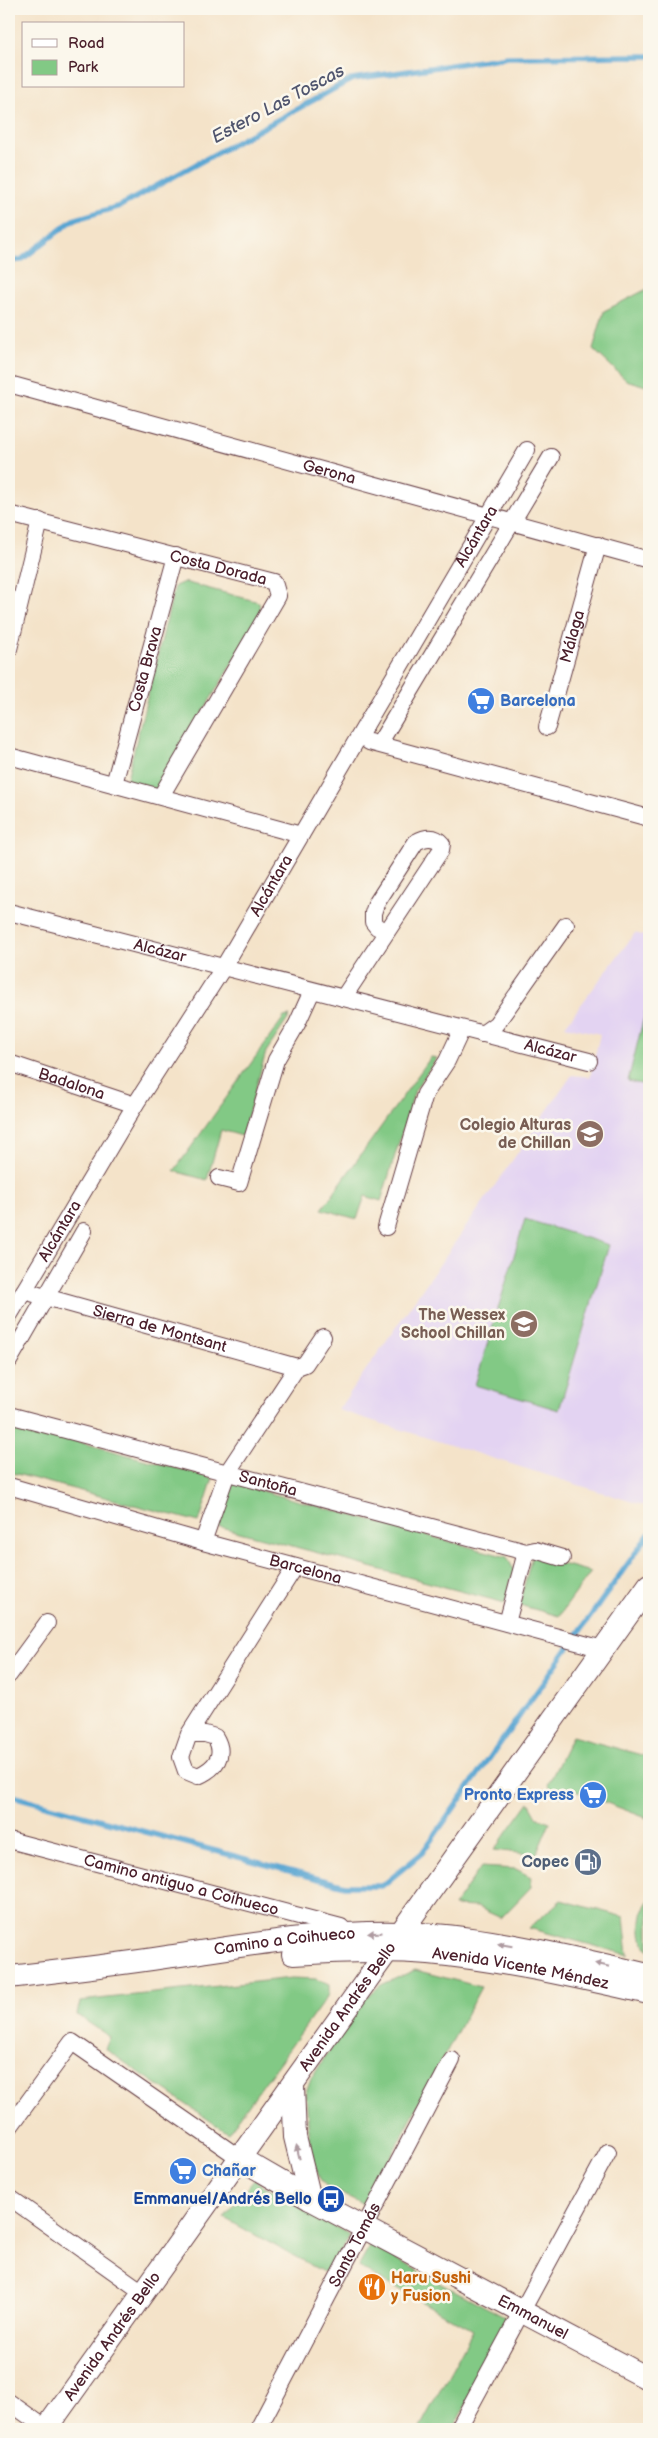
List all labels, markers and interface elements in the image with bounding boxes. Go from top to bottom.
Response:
legend [22,22,185,88]
text: Road [68,34,104,53]
text: Park [68,58,99,77]
water label: Estero Las Toscas [208,60,348,148]
street label: Gerona [300,456,358,488]
street label: Alcántara [451,502,502,571]
street label: Costa Dorada [168,546,269,589]
street label: Málaga [556,608,589,665]
street label: Costa Brava [124,624,166,714]
supermarket icon: Barcelona [466,686,496,716]
place label: Barcelona [500,692,576,711]
street label: Alcántara [246,852,297,920]
street label: Alcázar [132,935,188,967]
street label: Alcázar [522,1035,579,1067]
street label: Badalona [36,1064,107,1104]
place label: Colegio Alturas de Chillan [460,1116,571,1153]
school or university icon: Colegio Alturas de Chillan [575,1119,605,1149]
street label: Alcántara [34,1197,85,1265]
street label: Sierra de Montsant [91,1301,229,1357]
place label: The Wessex School Chillan [401,1306,505,1343]
school or university icon: The Wessex School Chillan [509,1309,539,1339]
street label: Santoña [237,1467,299,1500]
street label: Barcelona [267,1551,344,1588]
supermarket icon: Pronto Express [578,1780,608,1810]
place label: Pronto Express [464,1786,574,1805]
fuel station icon: Copec [573,1847,603,1877]
street label: Camino antiguo a Coihueco [82,1850,281,1920]
place label: Copec [521,1853,569,1872]
street label: Camino a Coihueco [213,1924,356,1959]
one-way arrow [366,1930,382,1938]
street label: Avenida Andrés Bello [295,1939,400,2075]
one-way arrow [497,1941,513,1949]
street label: Avenida Vicente Méndez [431,1944,611,1993]
one-way arrow [594,1961,609,1969]
one-way arrow [294,2144,302,2160]
supermarket icon: Chañar [168,2156,198,2186]
place label: Chañar [202,2162,256,2181]
bus stop icon: Emmanuel/Andrés Bello [316,2184,346,2214]
place label: Emmanuel/Andrés Bello [133,2190,312,2209]
street label: Santo Tomás [325,2200,385,2290]
street label: Avenida Andrés Bello [60,2268,165,2404]
place label: Haru Sushi y Fusion [391,2269,471,2306]
restaurant icon: Haru Sushi y Fusion [357,2272,387,2302]
street label: Emmanuel [494,2291,571,2344]

